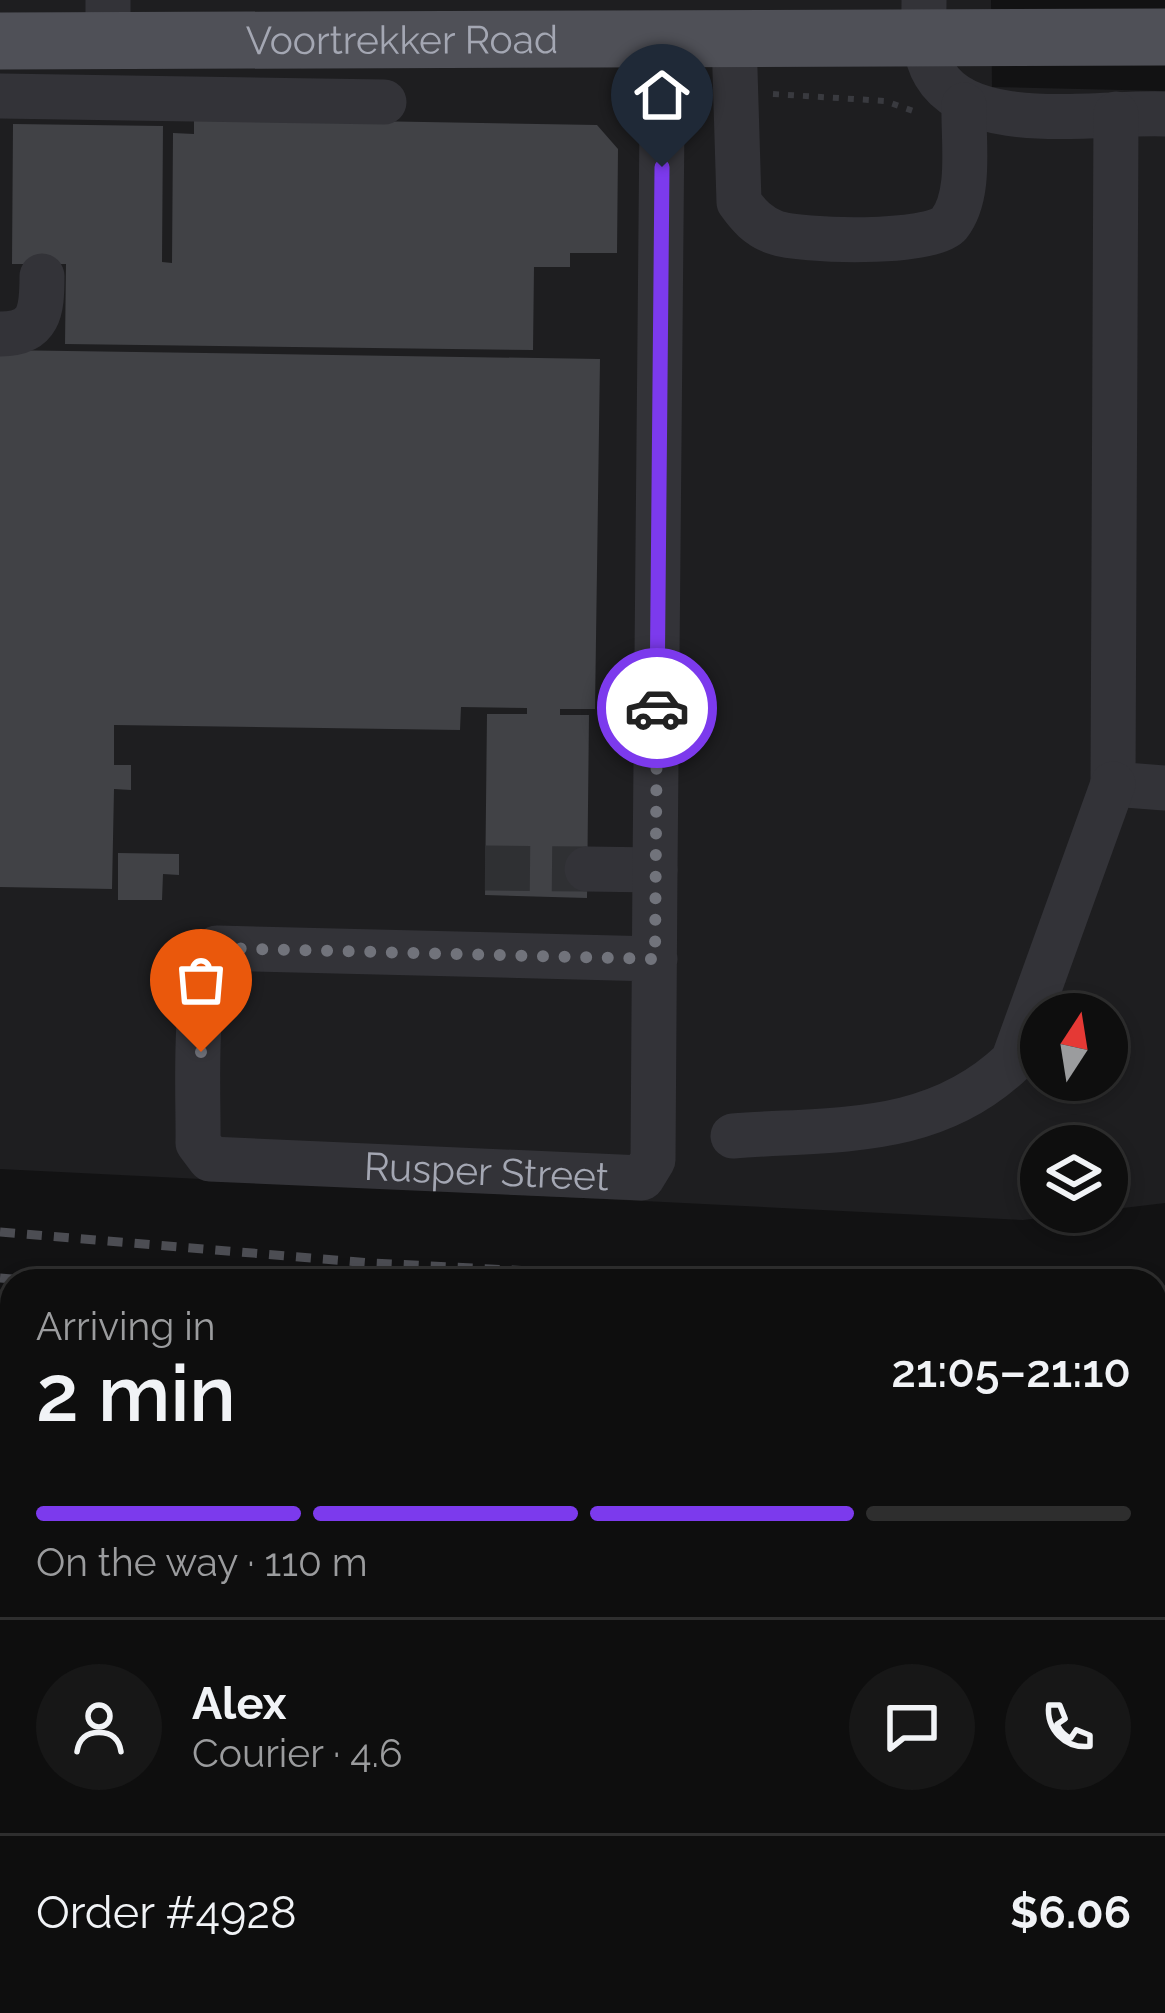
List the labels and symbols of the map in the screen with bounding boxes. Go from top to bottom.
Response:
street label: Voortrekker Road [246,16,558,63]
pin [611,44,713,167]
courier [597,648,717,768]
pin [150,929,252,1052]
north arrow [1020,993,1128,1101]
street label: Rusper Street [363,1143,610,1200]

